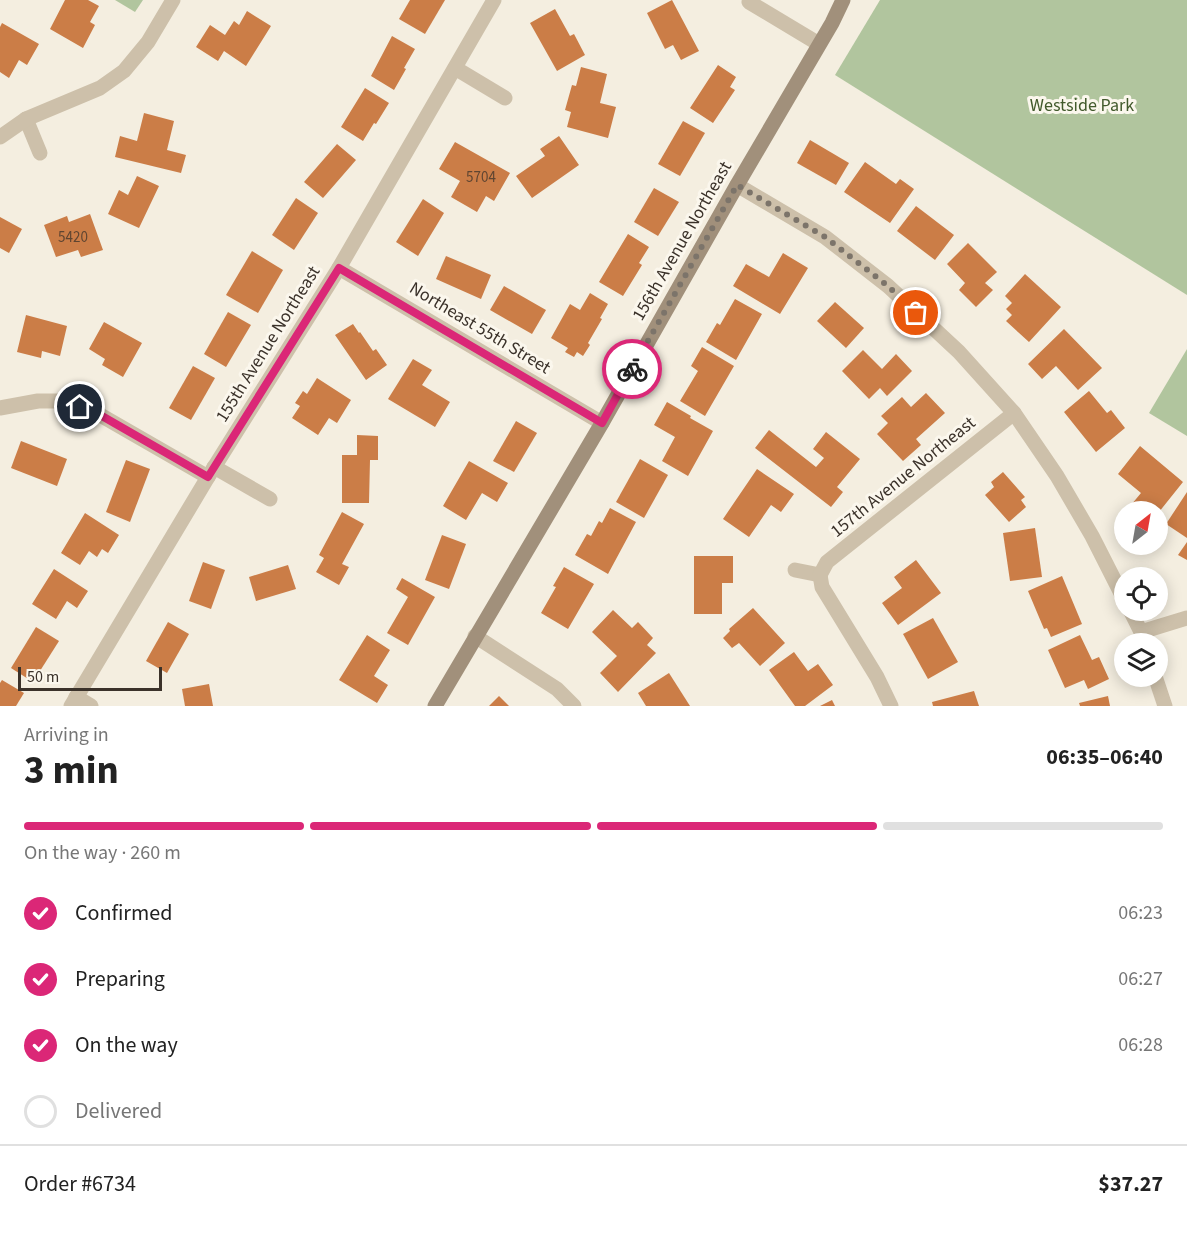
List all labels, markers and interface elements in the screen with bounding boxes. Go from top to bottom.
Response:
park label: Westside Park [1030,93,1134,118]
street label: 156th Avenue Northeast [626,157,738,325]
house number: 5704 [466,167,496,188]
house number: 5420 [58,227,88,248]
street label: 155th Avenue Northeast [210,261,326,427]
street label: Northeast 55th Street [405,276,555,380]
pin [890,287,941,338]
icon: bag [899,296,932,329]
courier [602,339,662,399]
icon: bike [616,353,649,386]
pin [54,381,105,432]
icon: home [63,390,96,423]
street label: 157th Avenue Northeast [825,411,981,543]
north arrow [1114,501,1168,555]
map controls [1114,501,1168,687]
button: locate [1114,567,1168,621]
button: layers [1114,633,1168,687]
scale bar [18,664,162,692]
text: 50 m [27,666,59,688]
text: Arriving in [24,721,109,749]
text: 06:35–06:40 [1046,741,1163,773]
text: 3 min [24,743,119,799]
text: On the way · 260 m [24,839,181,867]
icon: check [24,897,57,930]
text: Confirmed [75,897,172,929]
text: 06:23 [1118,899,1163,927]
icon: check [24,963,57,996]
text: Preparing [75,963,165,995]
text: 06:27 [1118,965,1163,993]
icon: check [24,1029,57,1062]
text: On the way [75,1029,178,1061]
text: 06:28 [1118,1031,1163,1059]
text: Delivered [75,1095,162,1127]
text: Order #6734 [24,1168,136,1200]
text: $37.27 [1098,1168,1163,1200]

